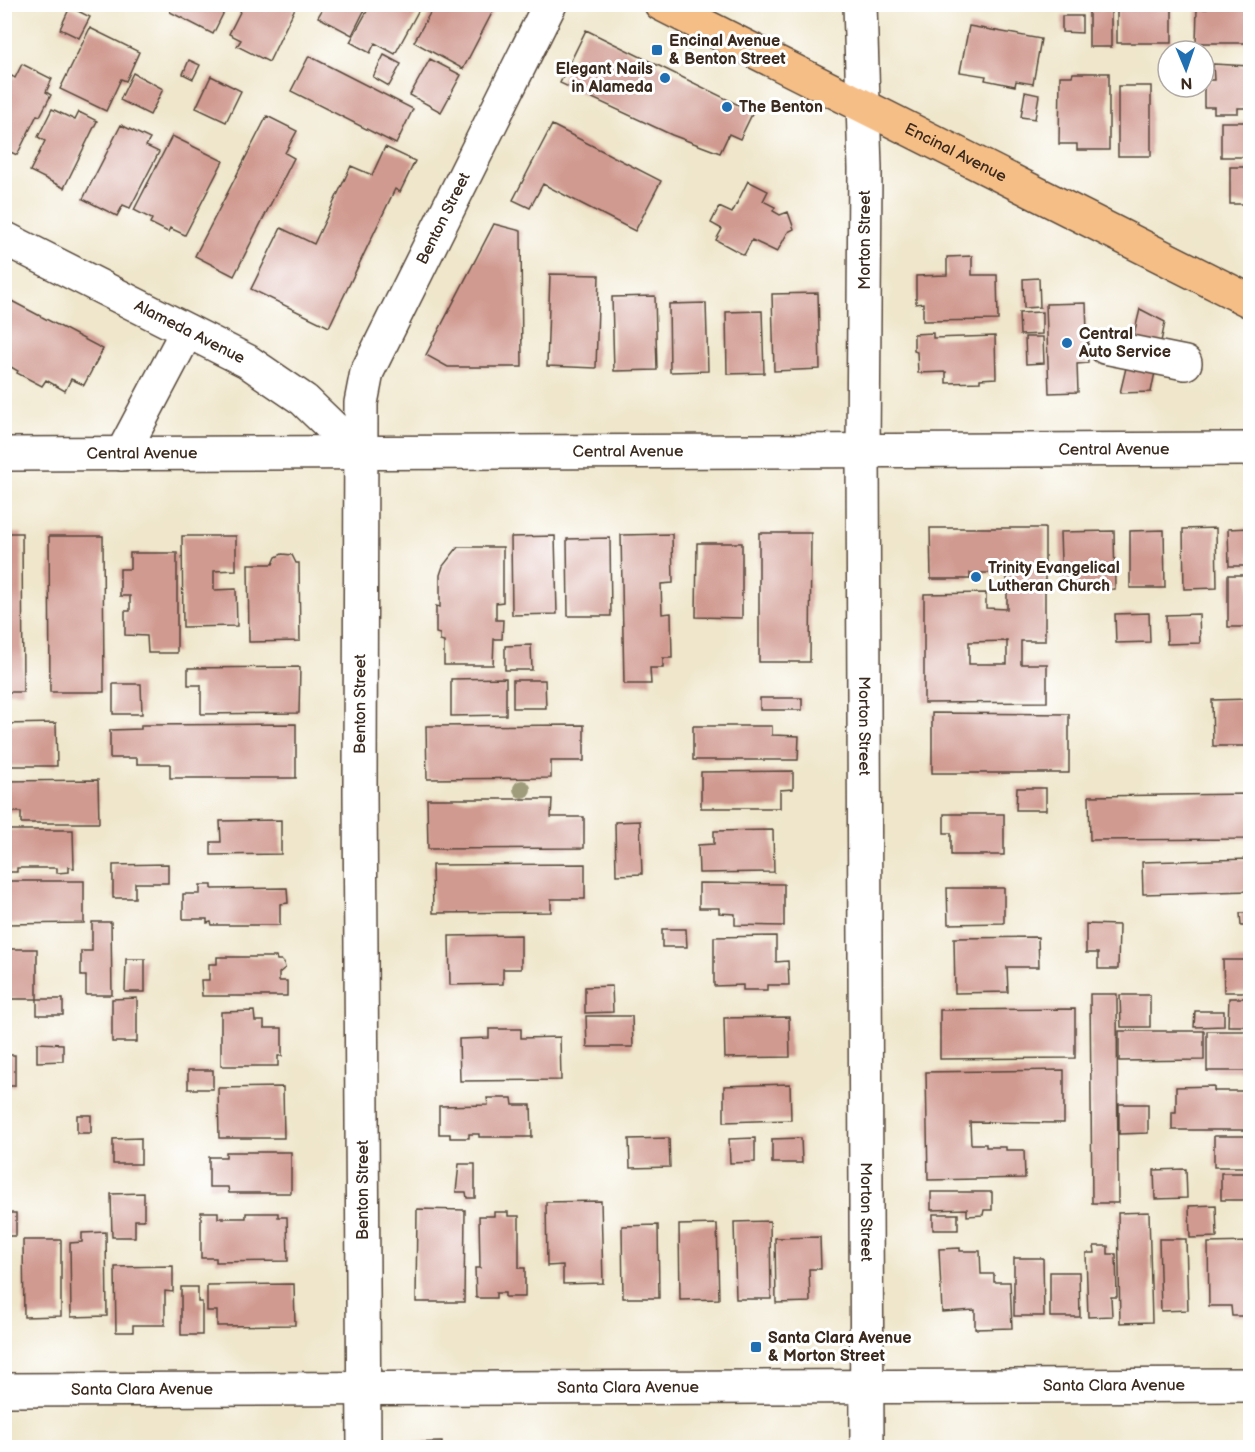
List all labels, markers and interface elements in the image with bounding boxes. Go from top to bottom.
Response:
place label: Encinal Avenue & Benton Street [669,32,786,69]
north arrow [1156,39,1216,99]
marker: Encinal Avenue & Benton Street [650,43,664,57]
place label: Elegant Nails in Alameda [556,60,653,97]
marker: Elegant Nails in Alameda [658,71,672,85]
text: N [1180,73,1193,92]
place label: The Benton [739,98,823,117]
marker: The Benton [720,100,734,114]
street label: Encinal Avenue [902,119,1010,186]
street label: Benton Street [413,169,474,268]
street label: Morton Street [856,190,875,290]
street label: Alameda Avenue [131,296,248,368]
place label: Central Auto Service [1078,325,1171,362]
marker: Central Auto Service [1060,336,1074,350]
street label: Central Avenue [1058,440,1170,459]
street label: Central Avenue [572,442,684,461]
street label: Central Avenue [86,444,198,463]
place label: Trinity Evangelical Lutheran Church [988,559,1120,596]
marker: Trinity Evangelical Lutheran Church [969,570,983,584]
street label: Benton Street [351,654,370,754]
street label: Morton Street [854,676,874,776]
street label: Benton Street [354,1140,373,1240]
street label: Morton Street [856,1162,876,1262]
place label: Santa Clara Avenue & Morton Street [768,1329,911,1366]
marker: Santa Clara Avenue & Morton Street [749,1340,763,1354]
street label: Santa Clara Avenue [1043,1376,1186,1395]
street label: Santa Clara Avenue [557,1378,700,1397]
street label: Santa Clara Avenue [71,1380,214,1399]

